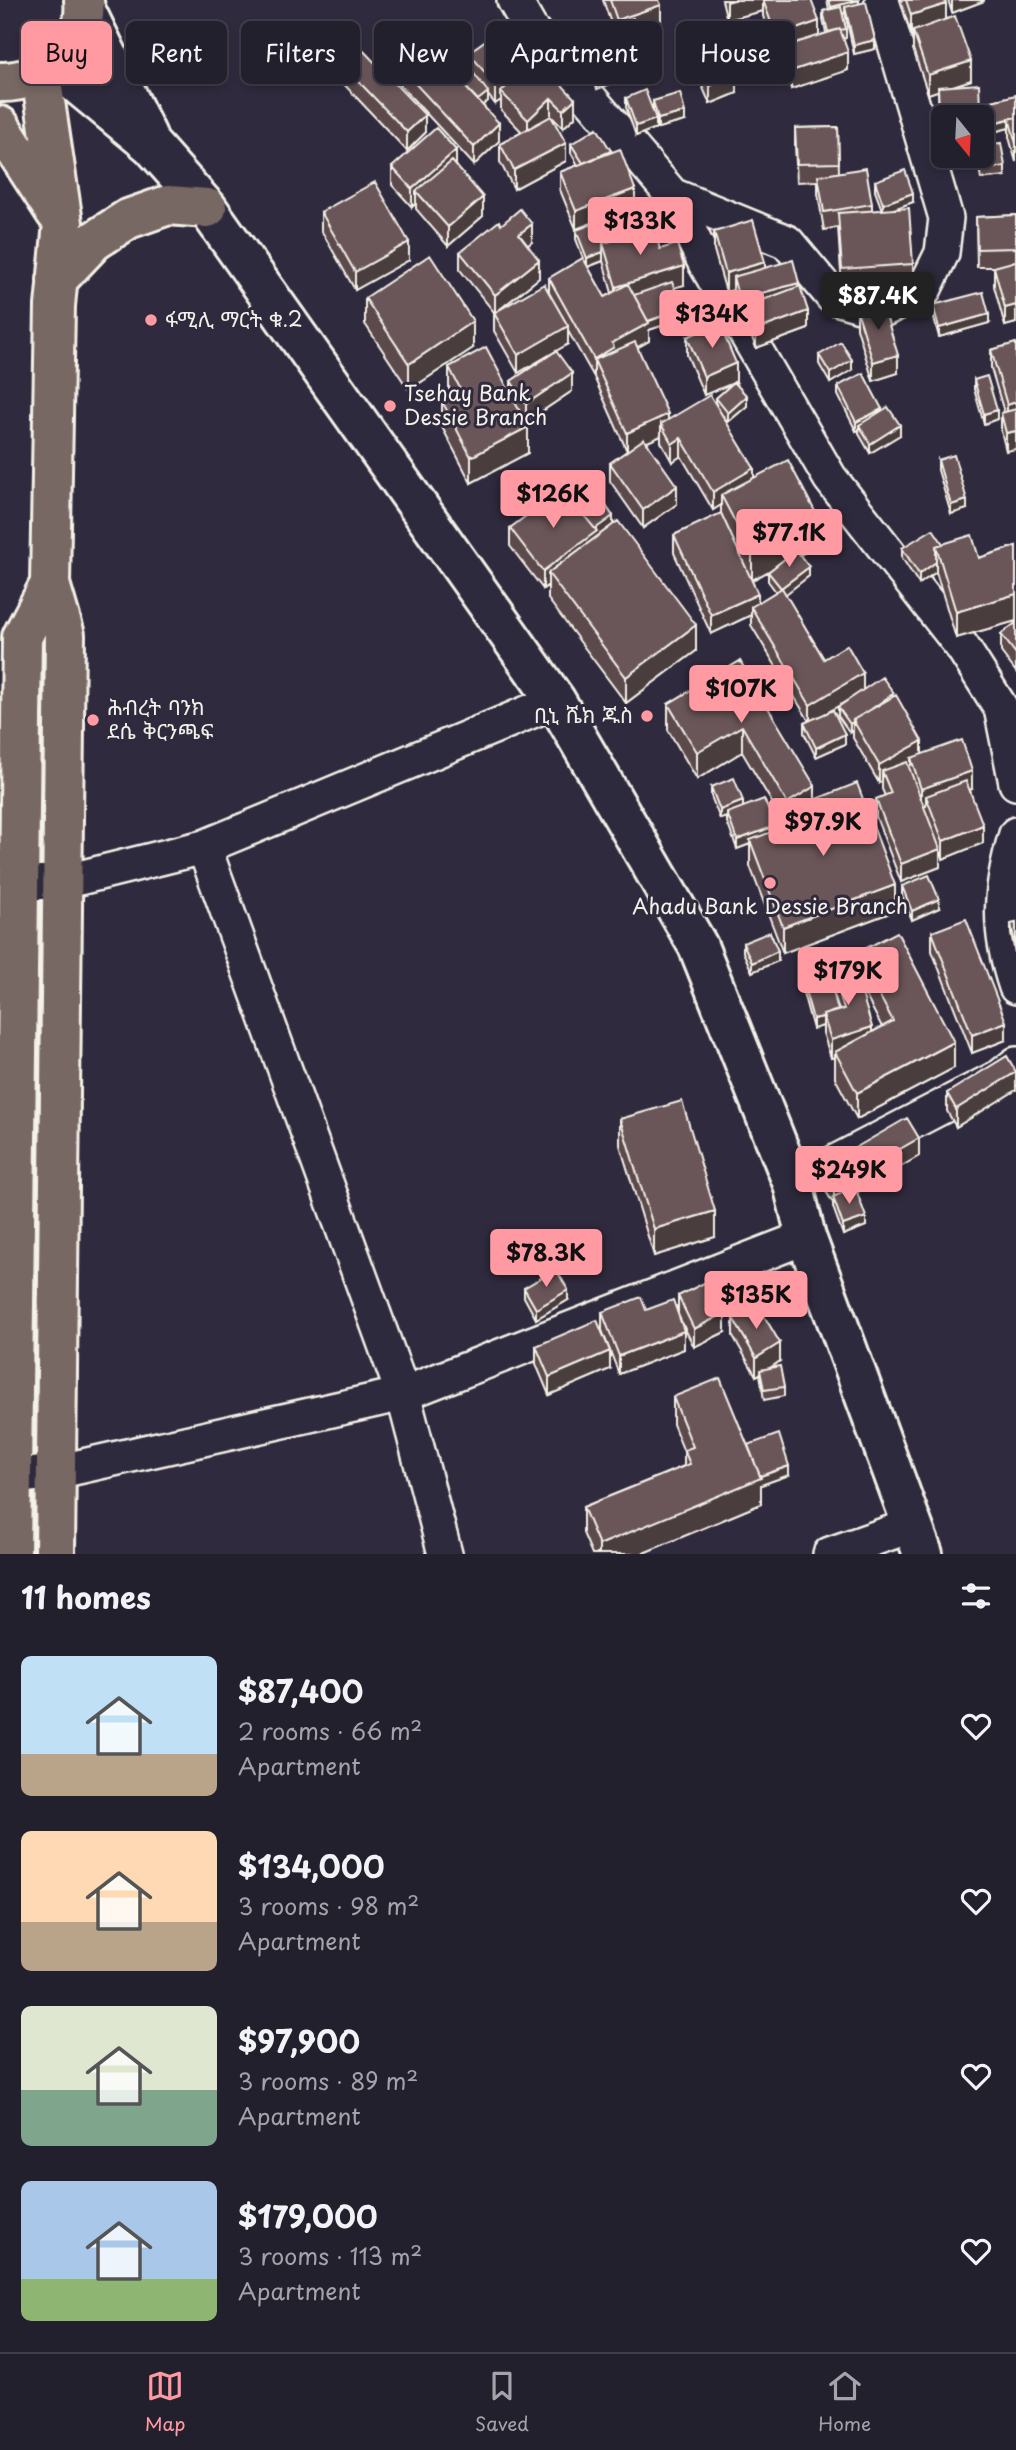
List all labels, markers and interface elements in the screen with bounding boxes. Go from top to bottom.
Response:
chip: Buy [21,21,112,84]
chip: Rent [126,21,227,84]
chip: Filters [241,21,360,84]
chip: New [374,21,472,84]
chip: Apartment [486,21,662,84]
chip: House [676,21,795,84]
north arrow [931,105,994,168]
map controls [931,105,994,168]
pin: $133K [591,198,689,257]
text: $133K [604,202,676,237]
pin: $87.4K [821,272,935,332]
text: $87.4K [838,277,918,312]
pin: $134K [663,290,761,350]
text: $134K [675,295,749,330]
place label: ፋሚሊ ማርት ቁ.2 [165,302,303,334]
marker: ፋሚሊ ማርት ቁ.2 [143,312,159,328]
place label: Tsehay Bank Dessie Branch [404,376,547,432]
marker: Tsehay Bank Dessie Branch [382,398,398,414]
pin: $126K [504,470,602,530]
text: $126K [516,475,590,510]
pin: $77.1K [732,510,846,569]
text: $77.1K [752,514,826,549]
pin: $107K [692,666,790,725]
text: $107K [705,670,777,705]
place label: ሕብረት ባንክ ደሴ ቅርንጫፍ [107,690,214,746]
place label: ቢኒ ሼክ ጁስ [534,698,633,730]
marker: ቢኒ ሼክ ጁስ [639,708,655,724]
marker: ሕብረት ባንክ ደሴ ቅርንጫፍ [85,712,101,728]
pin: $97.9K [766,798,880,858]
text: $97.9K [784,803,862,838]
marker: Ahadu Bank Dessie Branch [762,875,778,891]
place label: Ahadu Bank Dessie Branch [632,889,908,921]
pin: $179K [799,948,897,1007]
text: $179K [814,952,882,987]
pin: $249K [800,1146,898,1206]
text: $249K [811,1151,887,1186]
pin: $78.3K [489,1230,603,1289]
text: $78.3K [506,1234,586,1269]
pin: $135K [707,1272,805,1331]
text: $135K [720,1276,792,1311]
text: 11 homes [21,1574,151,1619]
icon: filters [957,1577,995,1615]
text: $87,400 [238,1668,363,1713]
icon: home [77,1684,161,1768]
icon: heart [957,1707,995,1745]
text: 2 rooms · 66 m² [238,1713,422,1748]
text: Apartment [238,1748,361,1783]
text: $134,000 [238,1843,385,1888]
icon: home [77,1859,161,1943]
icon: heart [957,1882,995,1920]
text: 3 rooms · 98 m² [238,1888,419,1923]
text: Apartment [238,1923,361,1958]
text: $97,900 [238,2018,360,2063]
icon: home [77,2034,161,2118]
icon: heart [957,2057,995,2095]
text: 3 rooms · 89 m² [238,2063,418,2098]
text: Apartment [238,2098,361,2133]
text: $179,000 [238,2193,378,2238]
icon: home [77,2209,161,2293]
icon: heart [957,2232,995,2270]
text: 3 rooms · 113 m² [238,2238,422,2273]
text: Apartment [238,2273,361,2308]
tab: Map [145,2367,185,2437]
tab: Saved [475,2367,529,2437]
tab: Home [818,2367,871,2437]

